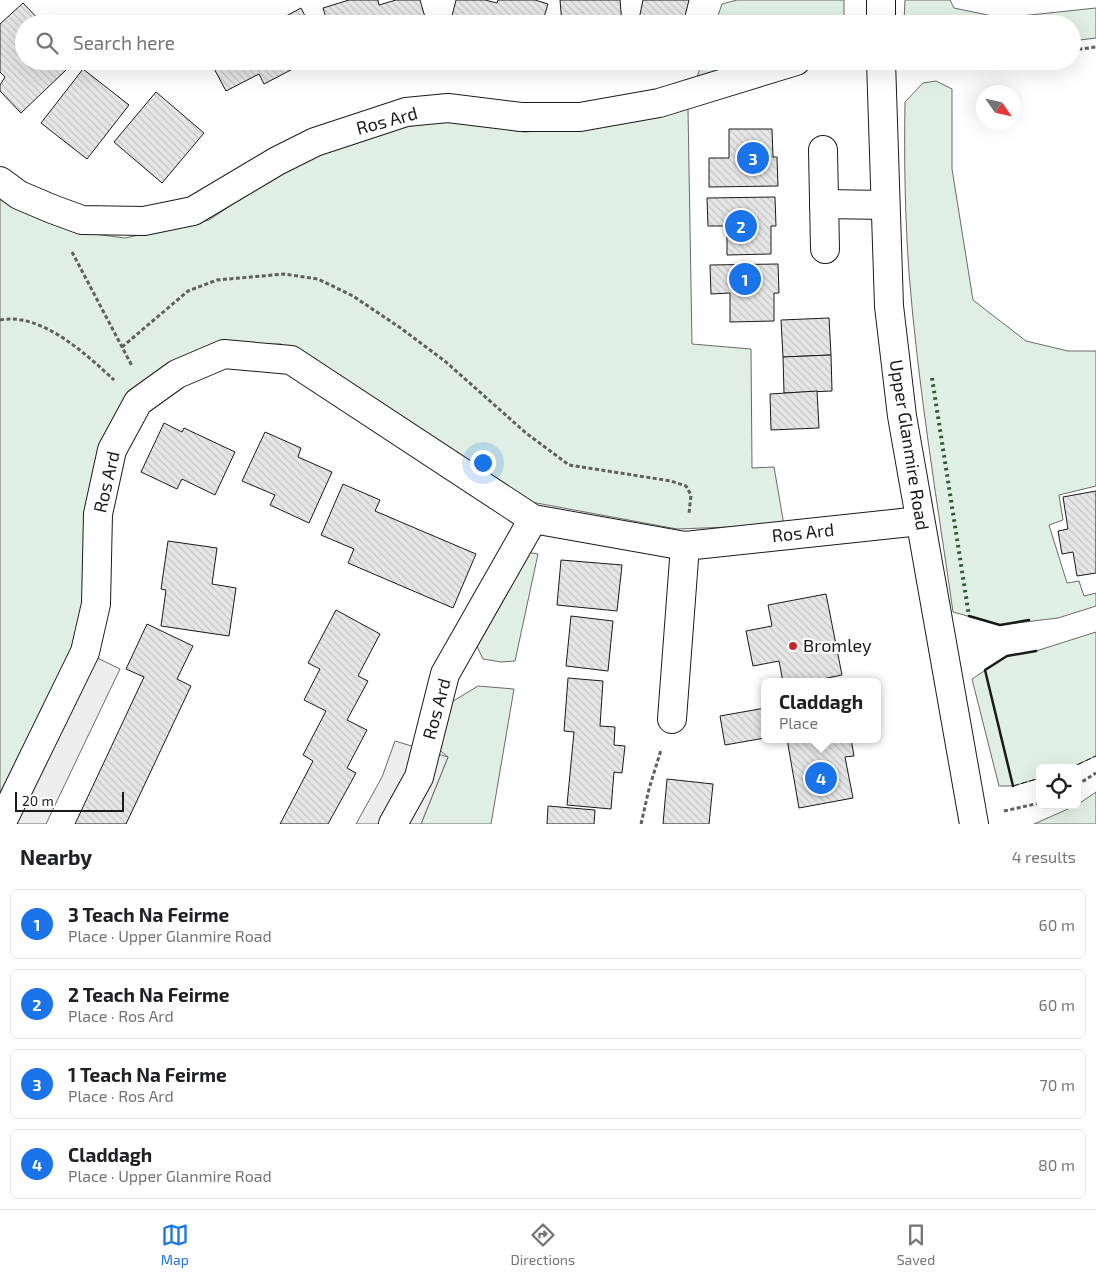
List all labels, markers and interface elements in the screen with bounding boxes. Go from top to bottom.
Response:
search box [15,15,1081,70]
icon: search [33,29,61,57]
text: Search here [73,31,175,54]
north arrow [976,85,1021,130]
street label: Ros Ard [354,101,420,139]
pin: 3 [737,139,769,177]
pin: 2 [725,207,757,245]
pin: 1 [729,260,761,298]
street label: Upper Glanmire Road [886,358,934,532]
street label: Ros Ard [88,449,124,515]
your location [470,450,496,476]
street label: Ros Ard [771,518,835,546]
place label: Bromley [803,634,872,656]
marker: Bromley [787,640,799,652]
street label: Ros Ard [417,676,455,742]
popup [761,678,881,743]
text: Claddagh [779,690,863,713]
text: Place [779,713,818,732]
pin: 4 [805,759,837,797]
map controls [1036,764,1081,809]
button: locate [1036,764,1081,809]
scale bar [15,789,124,812]
text: 20 m [22,792,54,809]
text: Nearby [20,844,92,869]
text: 4 results [1012,847,1076,866]
text: 3 Teach Na Feirme [68,903,229,926]
text: 1 [34,915,40,934]
text: 60 m [1039,915,1075,934]
text: Place · Upper Glanmire Road [68,926,272,945]
text: 2 Teach Na Feirme [68,983,229,1006]
text: 2 [32,995,42,1014]
text: 60 m [1039,995,1075,1014]
text: Place · Ros Ard [68,1006,174,1025]
text: 1 Teach Na Feirme [68,1063,227,1086]
text: 3 [32,1075,42,1094]
text: 70 m [1040,1075,1075,1094]
text: Place · Ros Ard [68,1086,174,1105]
text: Claddagh [68,1143,152,1166]
text: 4 [32,1155,42,1174]
text: 80 m [1038,1155,1075,1174]
text: Place · Upper Glanmire Road [68,1166,272,1185]
tab: Map [161,1221,189,1268]
tab: Directions [511,1221,575,1268]
tab: Saved [897,1221,935,1268]

